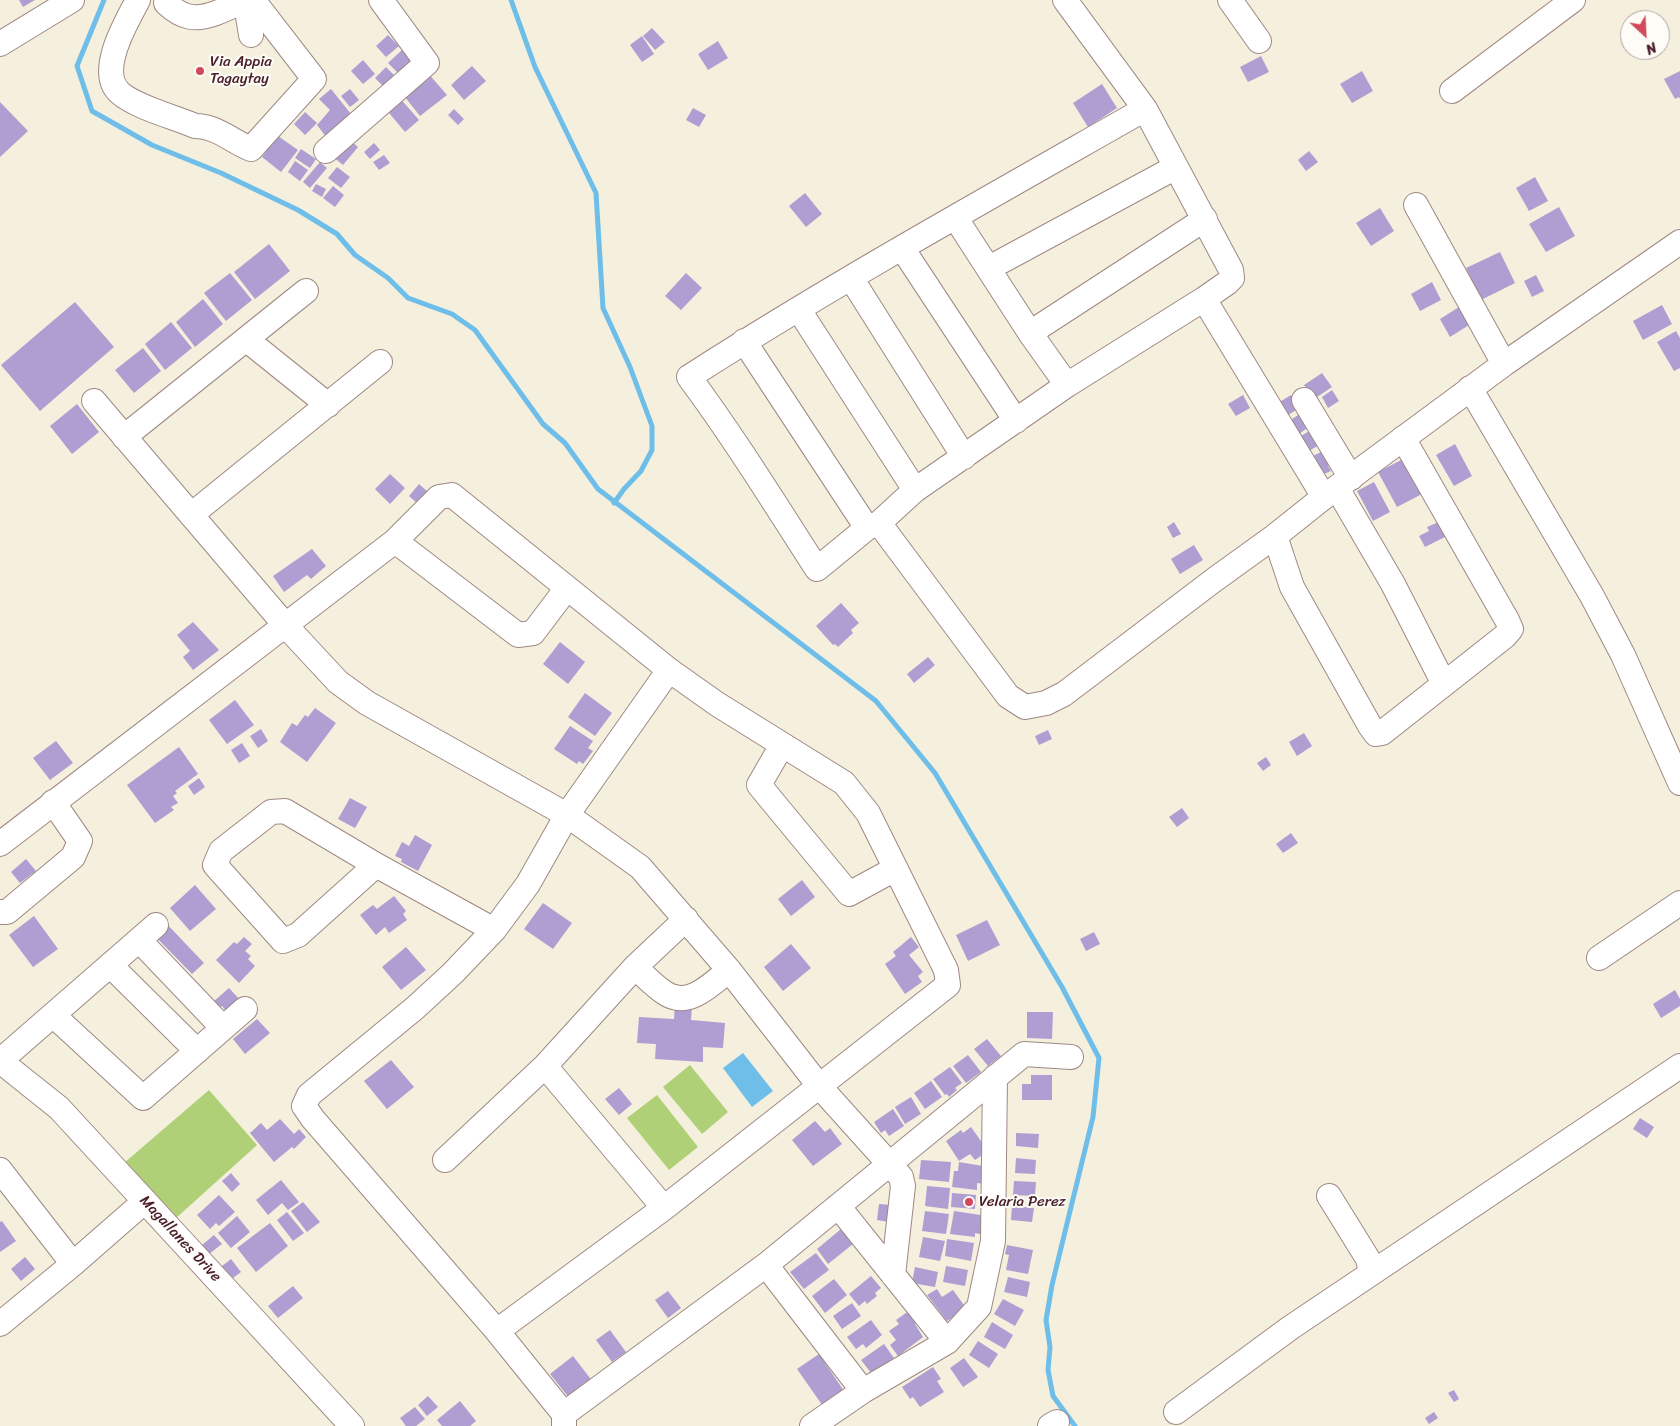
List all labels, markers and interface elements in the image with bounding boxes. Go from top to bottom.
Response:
north arrow [1620,10,1670,60]
text: N [1641,35,1661,62]
place label: Via Appia Tagaytay [210,53,272,88]
marker: Via Appia Tagaytay [194,65,206,77]
street label: Magallanes Drive [135,1192,225,1286]
place label: Velaria Perez [979,1193,1066,1211]
marker: Velaria Perez [963,1196,975,1208]

